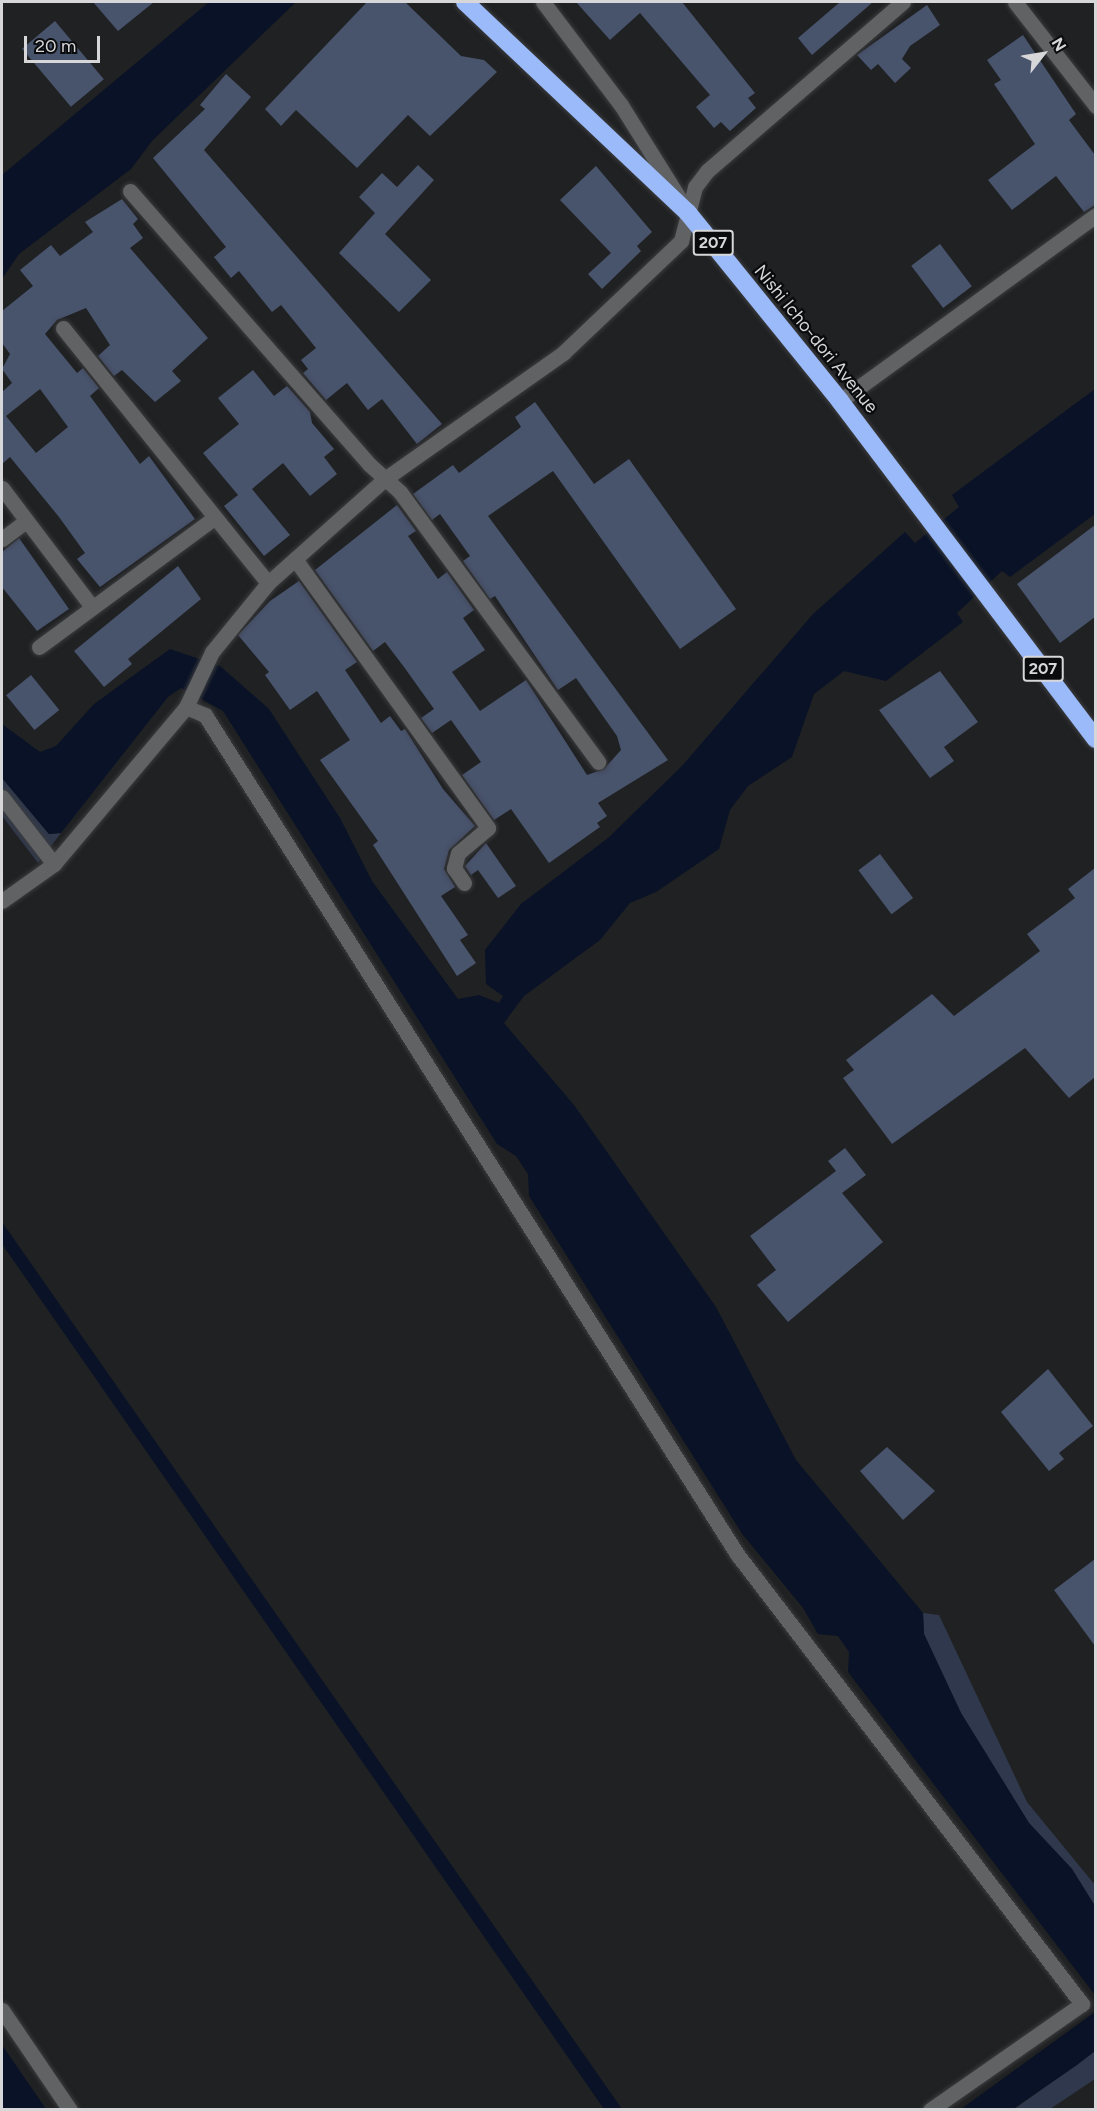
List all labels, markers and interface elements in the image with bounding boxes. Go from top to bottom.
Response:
scale bar [27,24,104,62]
north arrow [1013,24,1073,84]
text: N [1048,34,1070,55]
text: 20 m [35,35,76,57]
road number: 207 [692,230,734,256]
street label: Nishi Icho-dori Avenue [750,261,882,417]
road number: 207 [1022,656,1064,682]

